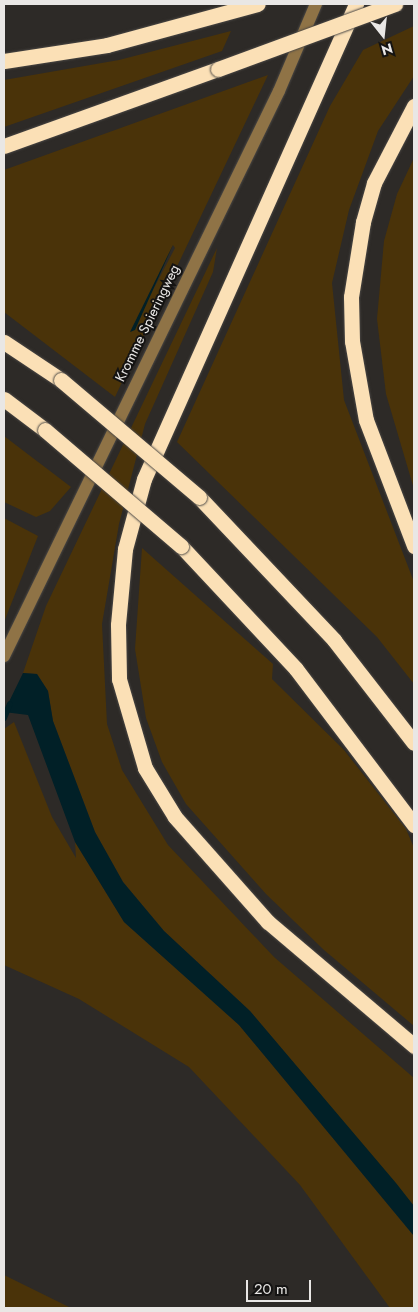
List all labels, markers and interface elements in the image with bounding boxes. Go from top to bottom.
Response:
north arrow [358,10,408,60]
text: N [379,38,395,61]
street label: Kromme Spieringweg [111,262,183,384]
scale bar [248,1270,313,1302]
text: 20 m [254,1278,288,1300]

